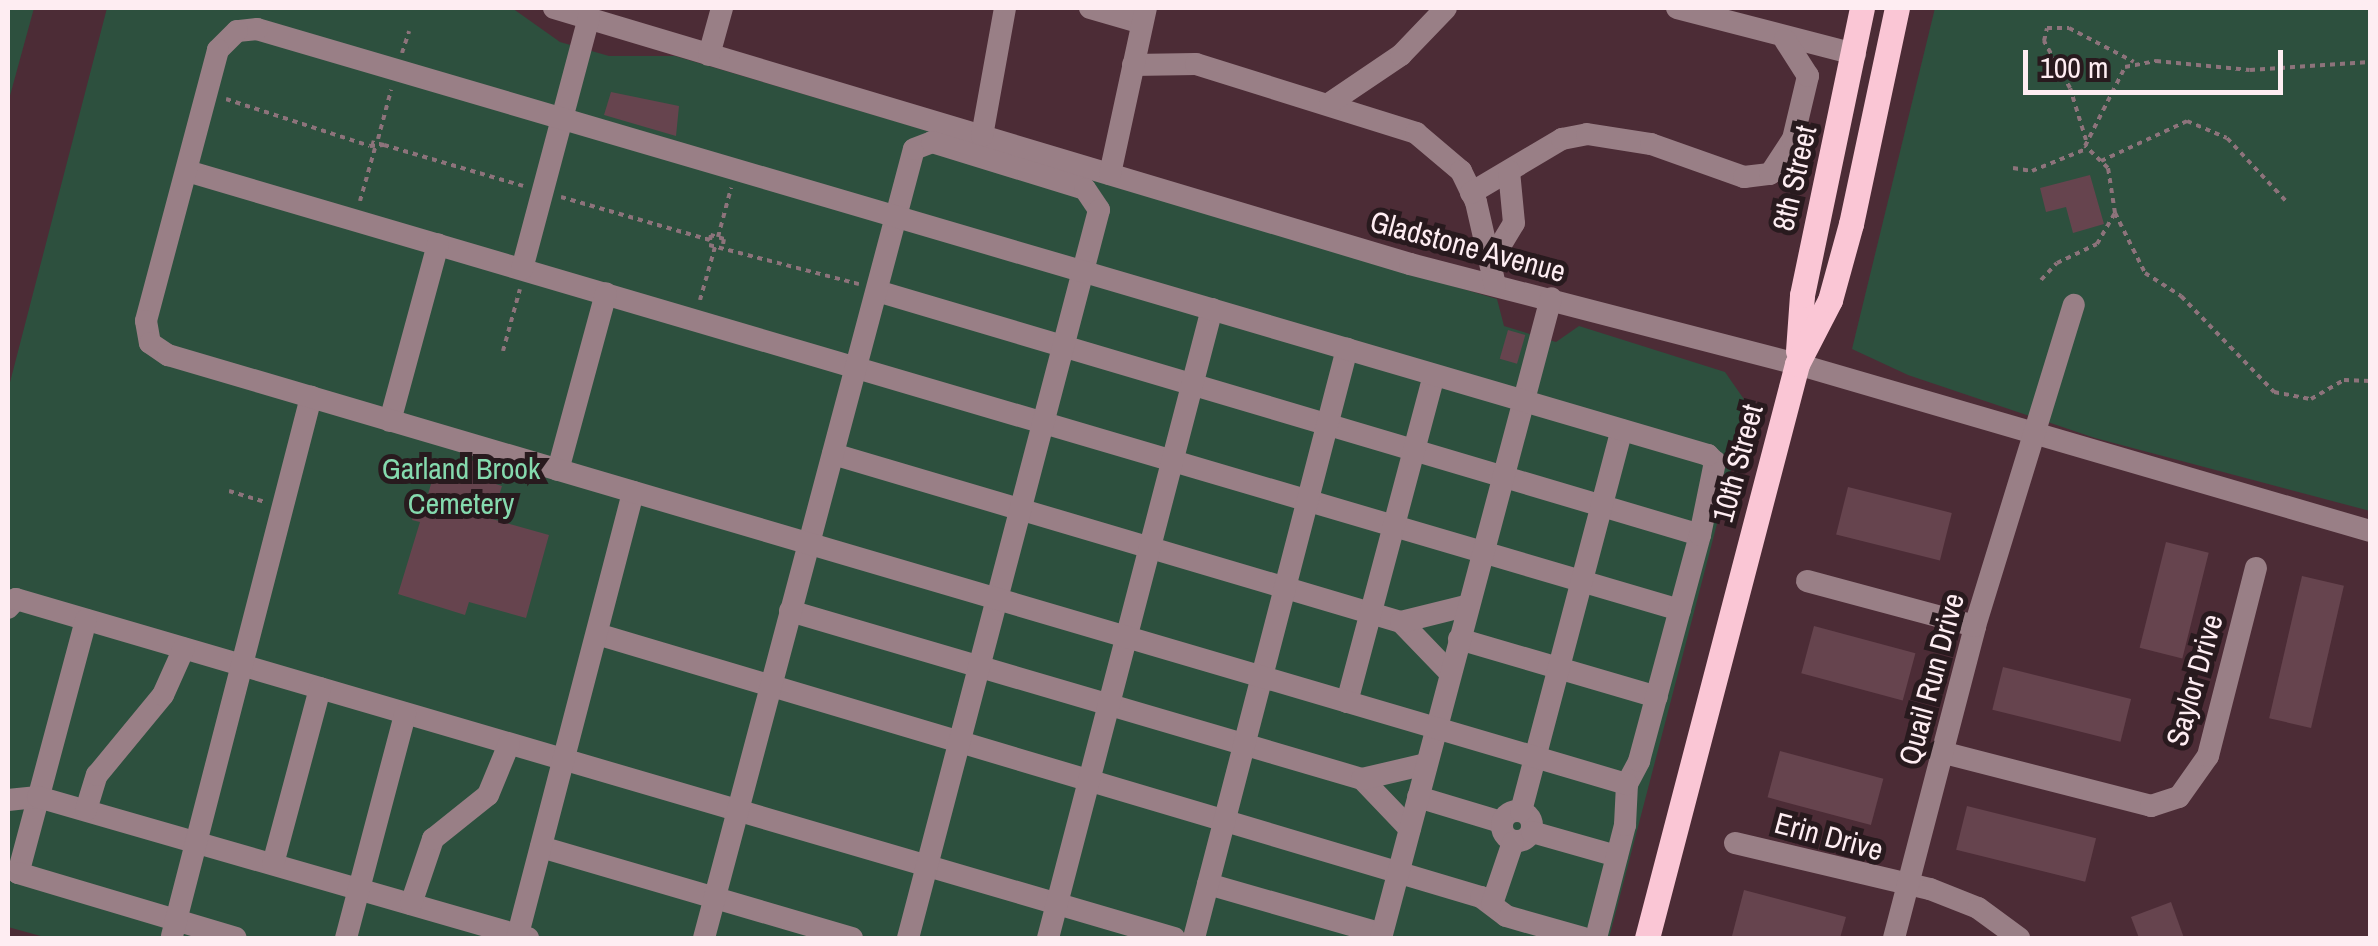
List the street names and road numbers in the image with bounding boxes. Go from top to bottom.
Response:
street label: 8th Street [1764,122,1824,234]
street label: Gladstone Avenue [1366,202,1570,290]
street label: 10th Street [1704,400,1770,526]
street label: Quail Run Drive [1891,589,1971,769]
street label: Saylor Drive [2158,610,2230,750]
street label: Erin Drive [1771,804,1887,868]

